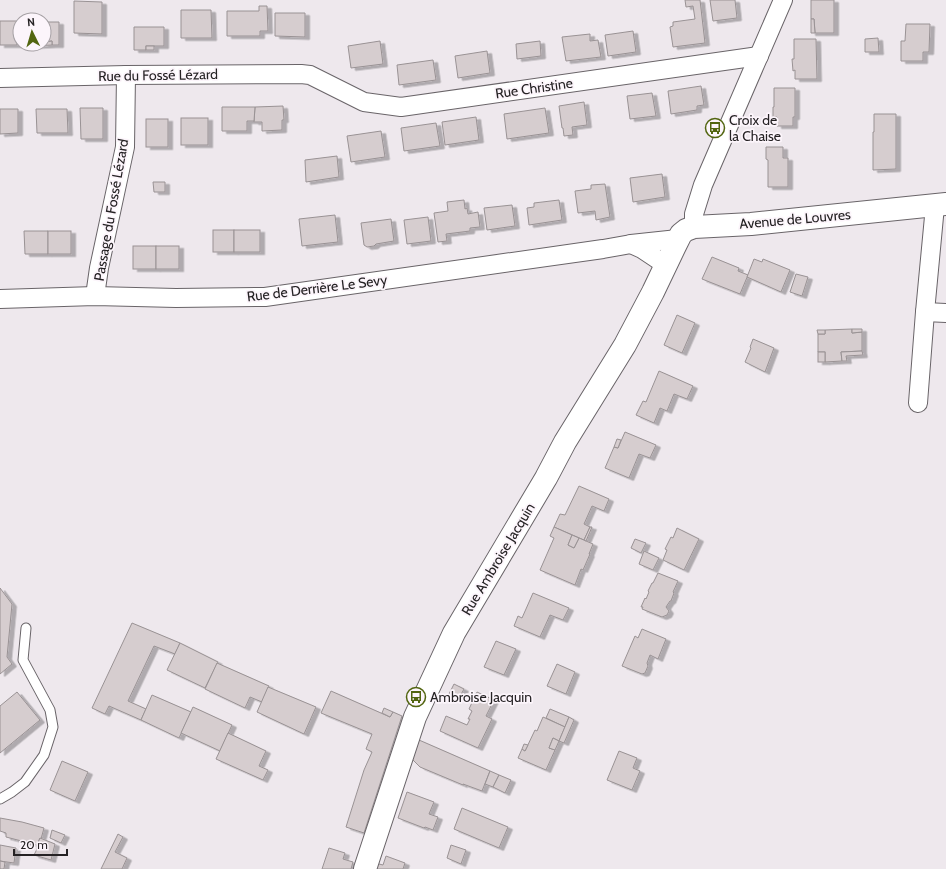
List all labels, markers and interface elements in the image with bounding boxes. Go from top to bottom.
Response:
north arrow [12,12,52,52]
text: N [27,15,36,29]
street label: Rue du Fossé Lézard [98,65,218,85]
street label: Rue Christine [494,74,574,102]
place label: Croix de la Chaise [729,111,781,145]
bus stop icon: Croix de la Chaise [704,117,726,139]
street label: Passage du Fossé Lézard [90,137,132,283]
street label: Avenue de Louvres [739,205,852,233]
street label: Rue de Derrière Le Sevy [246,270,388,306]
street label: Rue Ambroise Jacquin [457,499,539,618]
bus stop icon: Ambroise Jacquin [405,686,427,708]
place label: Ambroise Jacquin [430,688,532,706]
scale bar [14,831,67,857]
text: 20 m [20,837,48,852]

